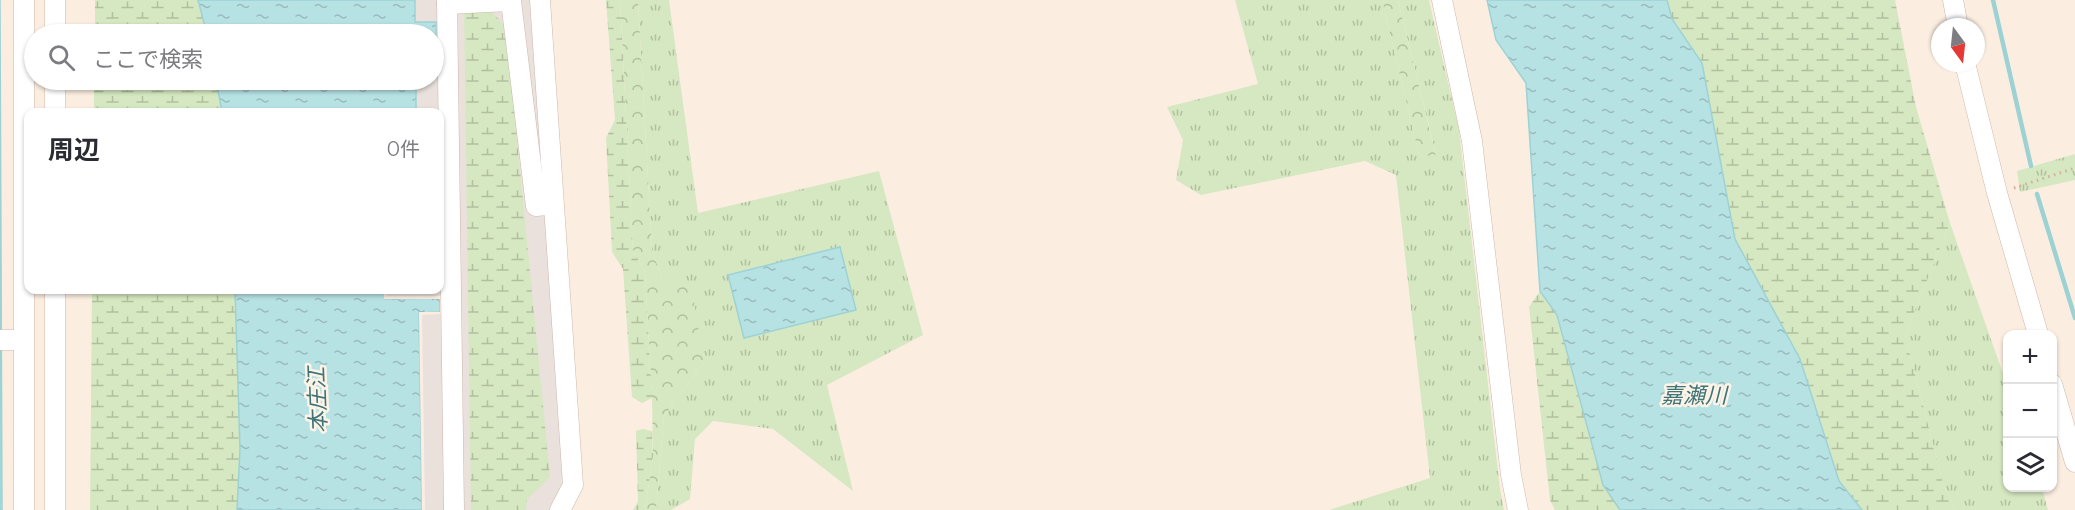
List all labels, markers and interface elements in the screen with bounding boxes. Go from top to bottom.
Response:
north arrow [1931,18,1985,72]
search box [24,24,444,90]
icon: search [45,41,78,74]
text: ここで検索 [93,46,203,73]
text: 周辺 [48,134,100,166]
text: 0件 [387,137,420,161]
map controls [2003,330,2057,492]
button: + [2003,330,2057,384]
water label: 本庄江 [303,365,332,433]
water label: 嘉瀬川 [1661,382,1729,409]
button: − [2003,384,2057,438]
button: layers [2003,438,2057,492]

